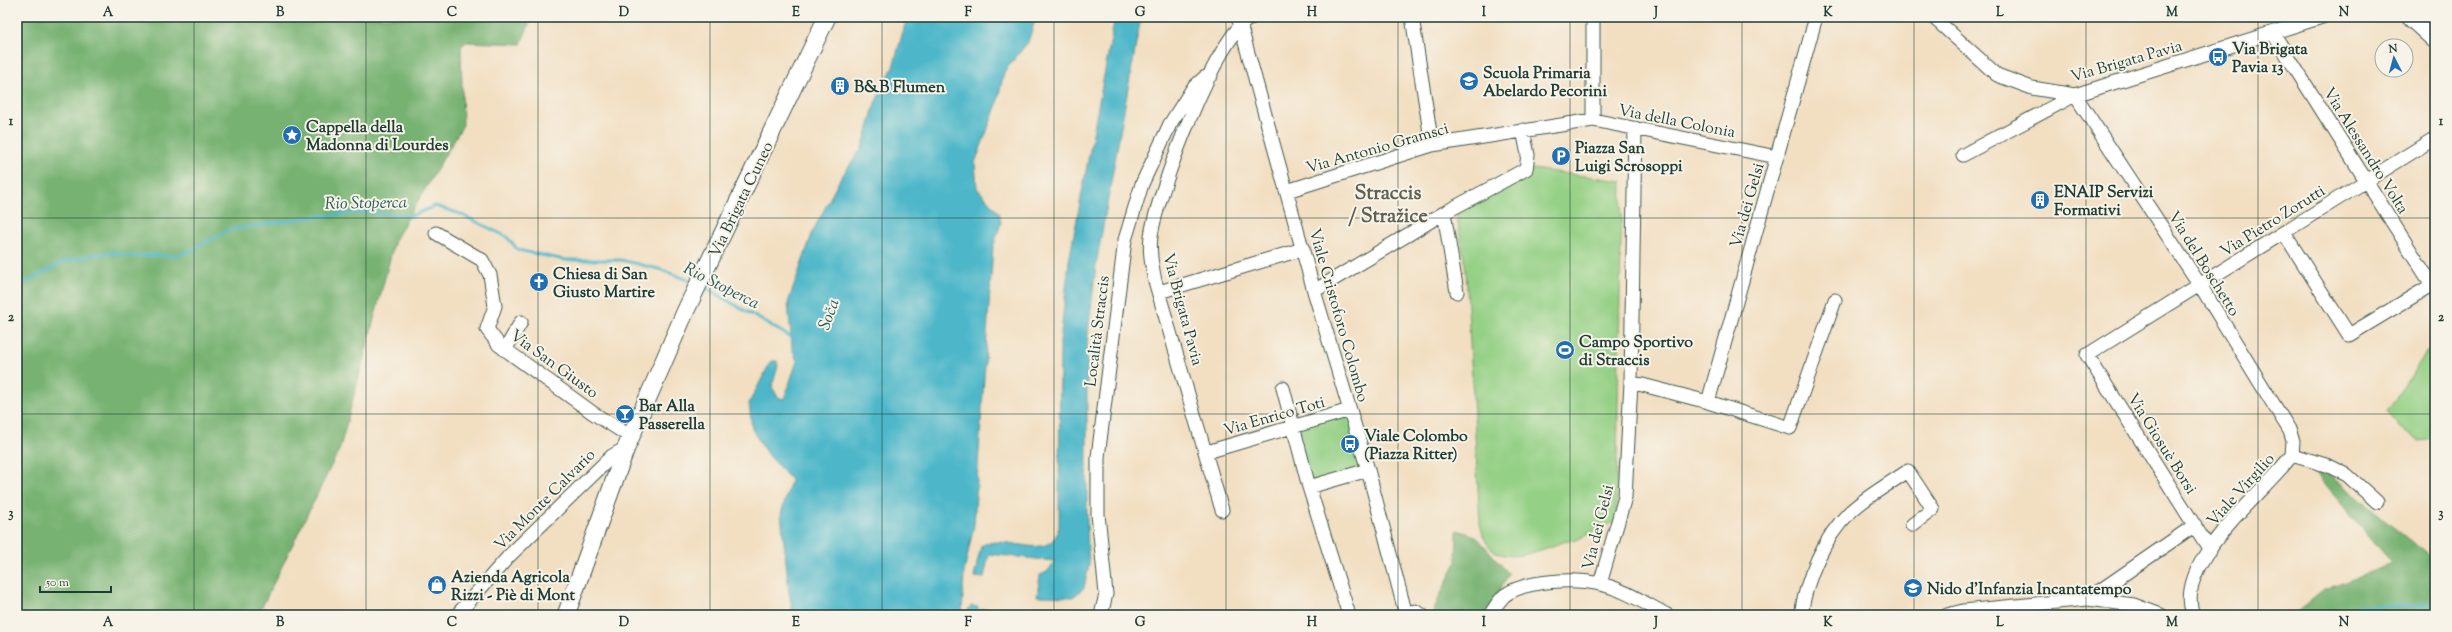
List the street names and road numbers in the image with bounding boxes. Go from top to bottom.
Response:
street label: Via Brigata Pavia [2068,35,2186,89]
street label: Via Alessandro Volta [2317,84,2414,220]
street label: Via della Colonia [1616,100,1738,145]
street label: Via Antonio Gramsci [1304,118,1452,181]
street label: Via Brigata Cuneo [704,138,780,262]
street label: Via dei Gelsi [1725,160,1772,251]
street label: Via Pietro Zorutti [2216,180,2331,264]
street label: Via del Boschetto [2161,207,2245,322]
street label: Viale Cristoforo Colombo [1302,226,1373,405]
street label: Via Brigata Pavia [1156,251,1208,369]
street label: Località Straccis [1080,274,1117,388]
street label: Via San Giusto [505,325,603,405]
street label: Via Giosuè Borsi [2120,389,2202,500]
street label: Via Enrico Toti [1221,392,1329,443]
street label: Via Monte Calvario [490,445,602,557]
street label: Viale Virgilio [2203,449,2281,532]
street label: Via dei Gelsi [1578,482,1621,573]

